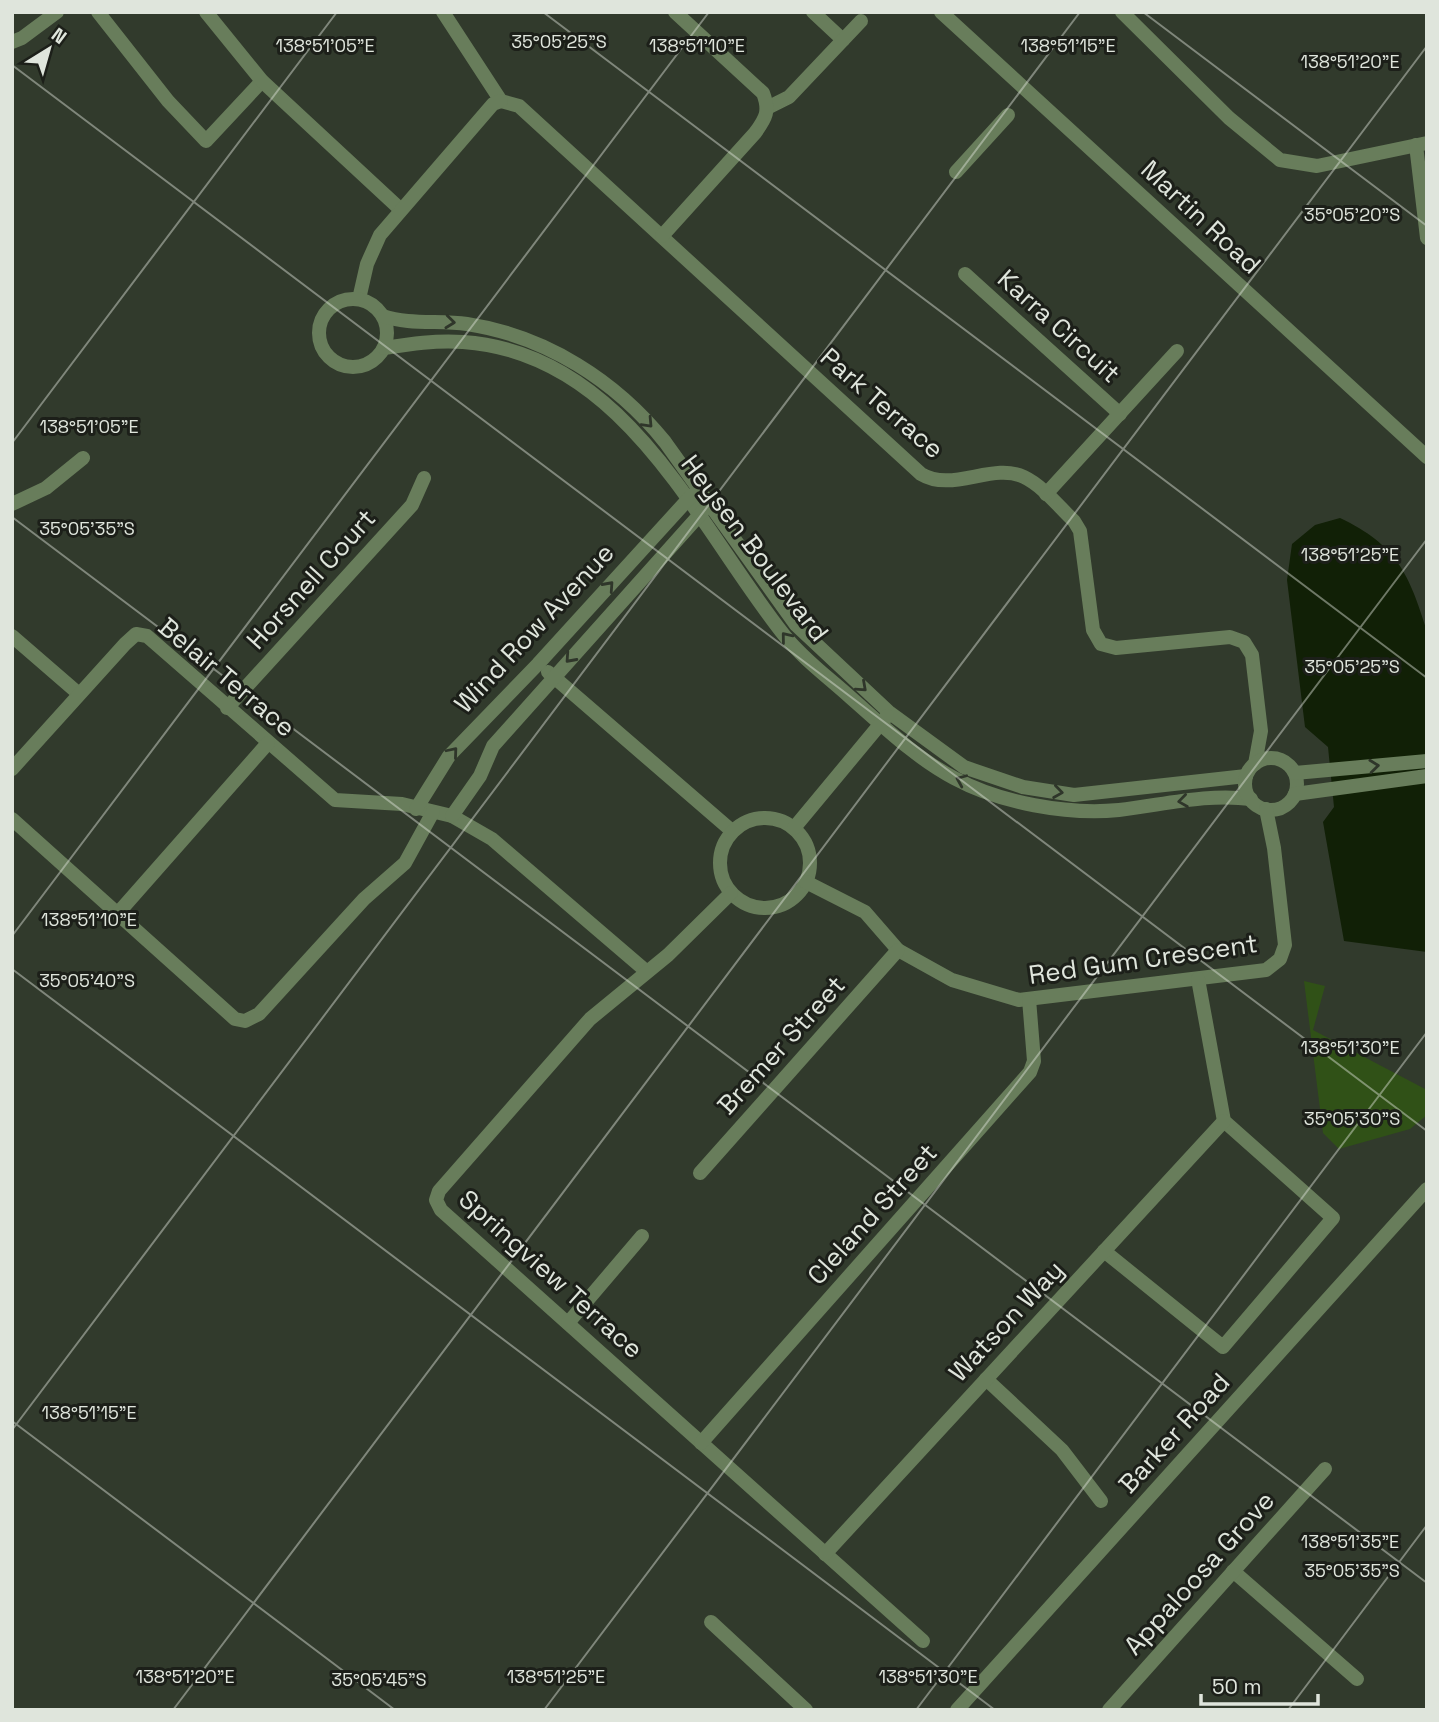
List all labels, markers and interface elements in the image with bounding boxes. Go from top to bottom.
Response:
north arrow [14,14,84,84]
text: N [46,22,72,50]
text: 35°05'25"S [511,30,607,53]
text: 138°51'05"E [275,34,375,57]
text: 138°51'10"E [649,34,745,57]
text: 138°51'15"E [1020,34,1116,57]
text: 138°51'20"E [1300,50,1400,73]
street label: Martin Road [1134,153,1268,281]
text: 35°05'20"S [1304,203,1400,226]
street label: Karra Circuit [990,262,1128,390]
one-way arrow [444,315,456,330]
street label: Park Terrace [813,340,951,466]
text: 138°51'05"E [39,415,139,438]
one-way arrow [640,415,653,428]
street label: Heysen Boulevard [674,448,836,648]
street label: Horsnell Court [239,502,383,656]
text: 35°05'35"S [39,517,135,540]
street label: Wind Row Avenue [447,536,621,720]
text: 138°51'25"E [1301,543,1399,566]
one-way arrow [601,581,613,594]
street label: Belair Terrace [151,610,303,744]
one-way arrow [781,632,794,644]
one-way arrow [566,649,579,662]
text: 35°05'25"S [1304,655,1400,678]
one-way arrow [854,679,867,691]
one-way arrow [445,747,457,760]
one-way arrow [1368,759,1379,774]
one-way arrow [956,774,968,788]
one-way arrow [1052,785,1064,800]
one-way arrow [1177,794,1189,809]
text: 138°51'10"E [41,908,137,931]
street label: Red Gum Crescent [1026,926,1260,992]
street label: Bremer Street [710,968,852,1122]
text: 35°05'40"S [39,969,135,992]
text: 138°51'30"E [1300,1036,1400,1059]
text: 35°05'30"S [1304,1107,1400,1130]
street label: Cleland Street [800,1136,944,1292]
street label: Springview Terrace [452,1182,650,1366]
street label: Watson Way [941,1253,1071,1389]
street label: Barker Road [1111,1366,1237,1500]
text: 138°51'15"E [41,1401,137,1424]
street label: Appaloosa Grove [1116,1484,1282,1662]
text: 138°51'35"E [1301,1530,1399,1553]
text: 35°05'35"S [1304,1559,1400,1582]
scale bar [1201,1662,1318,1706]
text: 138°51'20"E [135,1665,235,1688]
text: 138°51'25"E [507,1665,605,1688]
text: 138°51'30"E [878,1665,978,1688]
text: 35°05'45"S [331,1668,427,1691]
text: 50 m [1212,1673,1262,1700]

